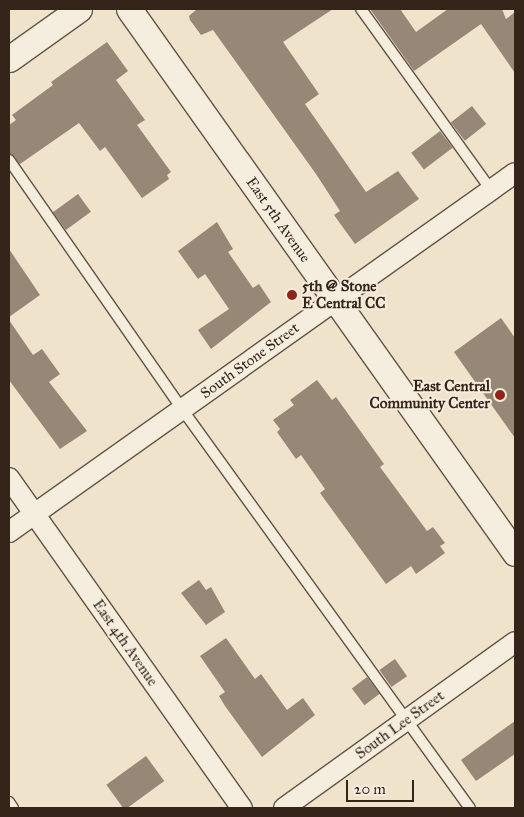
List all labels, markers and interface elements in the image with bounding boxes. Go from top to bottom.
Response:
street label: East 5th Avenue [242,174,314,266]
place label: 5th @ Stone E Central CC [302,277,386,312]
marker: 5th @ Stone E Central CC [286,289,298,301]
street label: South Stone Street [197,319,303,403]
place label: East Central Community Center [370,377,490,412]
marker: East Central Community Center [494,389,506,401]
street label: East 4th Avenue [89,596,161,690]
street label: South Lee Street [352,687,448,763]
scale bar [349,770,416,802]
text: 20 m [354,780,386,798]

